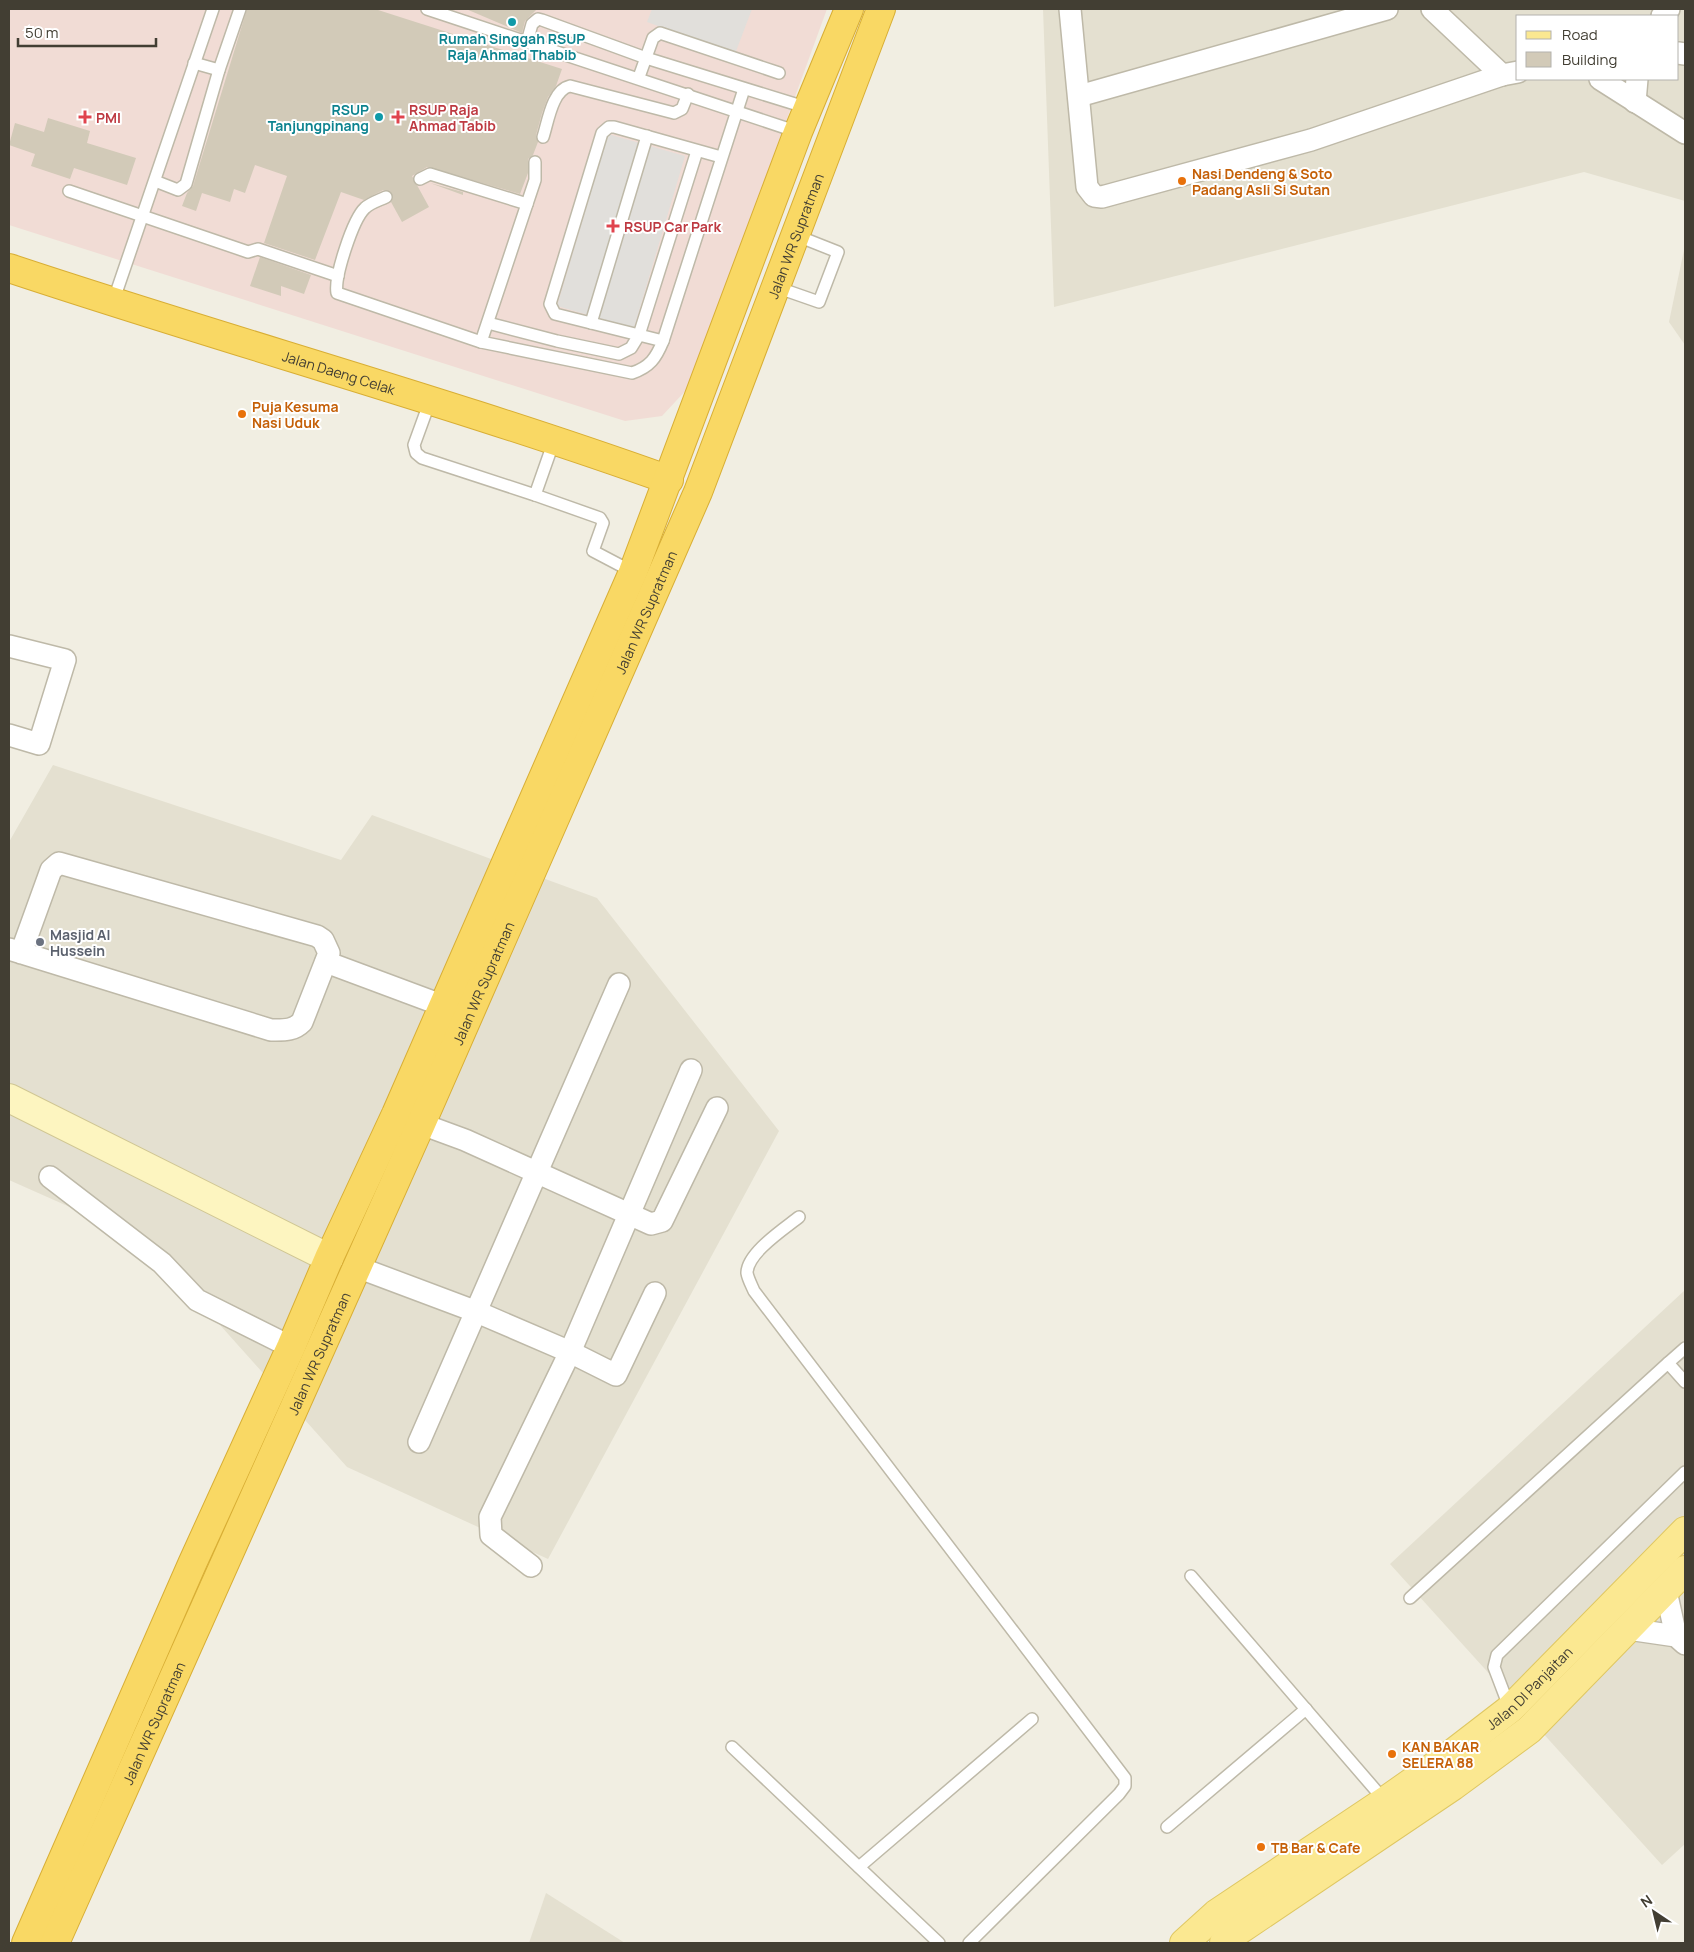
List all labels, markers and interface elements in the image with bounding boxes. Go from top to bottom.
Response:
scale bar [18,15,155,47]
legend [1516,15,1679,80]
marker: Rumah Singgah RSUP Raja Ahmad Thabib [506,16,518,28]
text: 50 m [25,22,59,43]
text: Road [1562,24,1598,45]
place label: Rumah Singgah RSUP Raja Ahmad Thabib [439,29,585,64]
text: Building [1562,49,1617,70]
place label: RSUP Tanjungpinang [268,100,369,135]
place label: RSUP Raja Ahmad Tabib [409,100,496,135]
place label: PMI [96,108,121,127]
marker: PMI [78,110,92,124]
marker: RSUP Raja Ahmad Tabib [391,110,405,124]
marker: RSUP Tanjungpinang [373,111,385,123]
place label: Nasi Dendeng & Soto Padang Asli Si Sutan [1192,164,1333,199]
street label: Jalan WR Supratman [763,170,827,301]
marker: Nasi Dendeng & Soto Padang Asli Si Sutan [1176,175,1188,187]
place label: RSUP Car Park [624,217,721,236]
marker: RSUP Car Park [606,219,620,233]
street label: Jalan Daeng Celak [280,346,399,399]
place label: Puja Kesuma Nasi Uduk [252,397,339,432]
marker: Puja Kesuma Nasi Uduk [236,408,248,420]
street label: Jalan WR Supratman [610,548,681,677]
street label: Jalan WR Supratman [447,918,518,1048]
place label: Masjid Al Hussein [50,925,110,960]
marker: Masjid Al Hussein [34,936,46,948]
street label: Jalan WR Supratman [283,1289,354,1418]
street label: Jalan DI Panjaitan [1482,1642,1576,1734]
street label: Jalan WR Supratman [118,1659,189,1787]
place label: KAN BAKAR SELERA 88 [1402,1737,1479,1772]
marker: KAN BAKAR SELERA 88 [1386,1748,1398,1760]
place label: TB Bar & Cafe [1271,1838,1360,1857]
marker: TB Bar & Cafe [1255,1841,1267,1853]
north arrow [1629,1887,1679,1937]
text: N [1637,1890,1656,1912]

